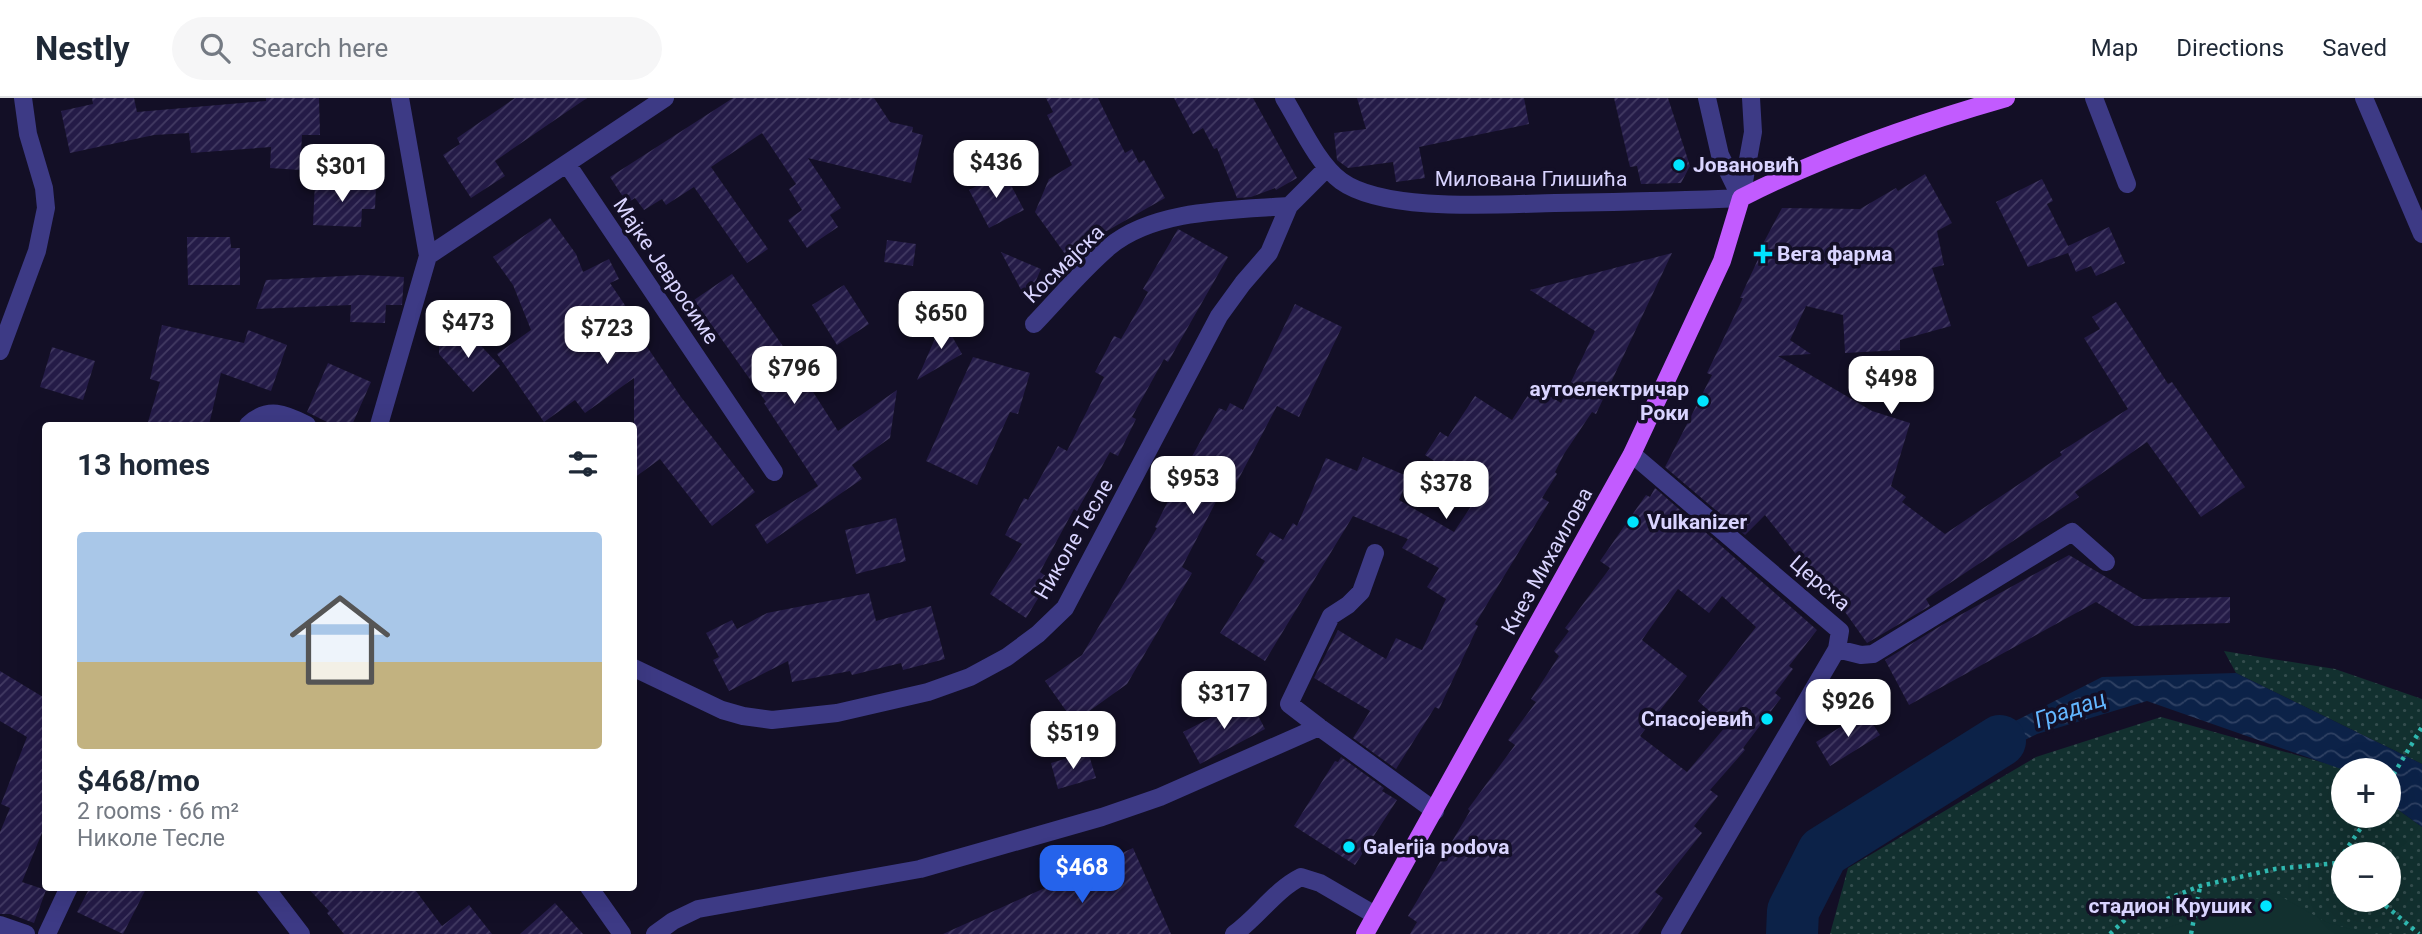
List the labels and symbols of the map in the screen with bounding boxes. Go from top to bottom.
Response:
pin: $436 [955,140,1037,200]
pin: $301 [301,144,383,204]
place label: Јовановић [1693,153,1799,177]
marker: Јовановић [1671,157,1687,173]
street label: Милована Глишића [1435,167,1627,191]
street label: Мајке Јевросиме [608,194,724,348]
street label: Космајска [1019,220,1109,308]
place label: Вега фарма [1777,242,1893,266]
marker: Вега фарма [1755,246,1771,262]
pin: $650 [900,292,982,351]
pin: $473 [427,300,509,360]
pin: $723 [566,306,648,366]
pin: $796 [753,346,835,406]
pin: $498 [1850,356,1932,416]
place label: аутоелектричар Роки [1530,377,1689,425]
marker: аутоелектричар Роки [1695,393,1711,409]
pin: $953 [1152,456,1234,516]
pin: $378 [1405,462,1487,521]
street label: Николе Тесле [1030,475,1118,603]
street label: Кнез Михаилова [1497,483,1597,639]
place label: Vulkanizer [1647,510,1747,534]
marker: Vulkanizer [1625,514,1641,530]
street label: Церска [1785,550,1855,616]
pin: $317 [1183,672,1265,731]
pin: $926 [1807,680,1889,739]
water label: Градац [2031,685,2109,734]
place label: Спасојевић [1641,707,1753,731]
marker: Спасојевић [1759,711,1775,727]
pin: $519 [1032,712,1114,771]
place label: Galerija podova [1363,835,1510,859]
marker: Galerija podova [1341,839,1357,855]
pin: $468 [1041,846,1123,905]
place label: стадион Крушик [2088,894,2252,918]
marker: стадион Крушик [2258,898,2274,914]

